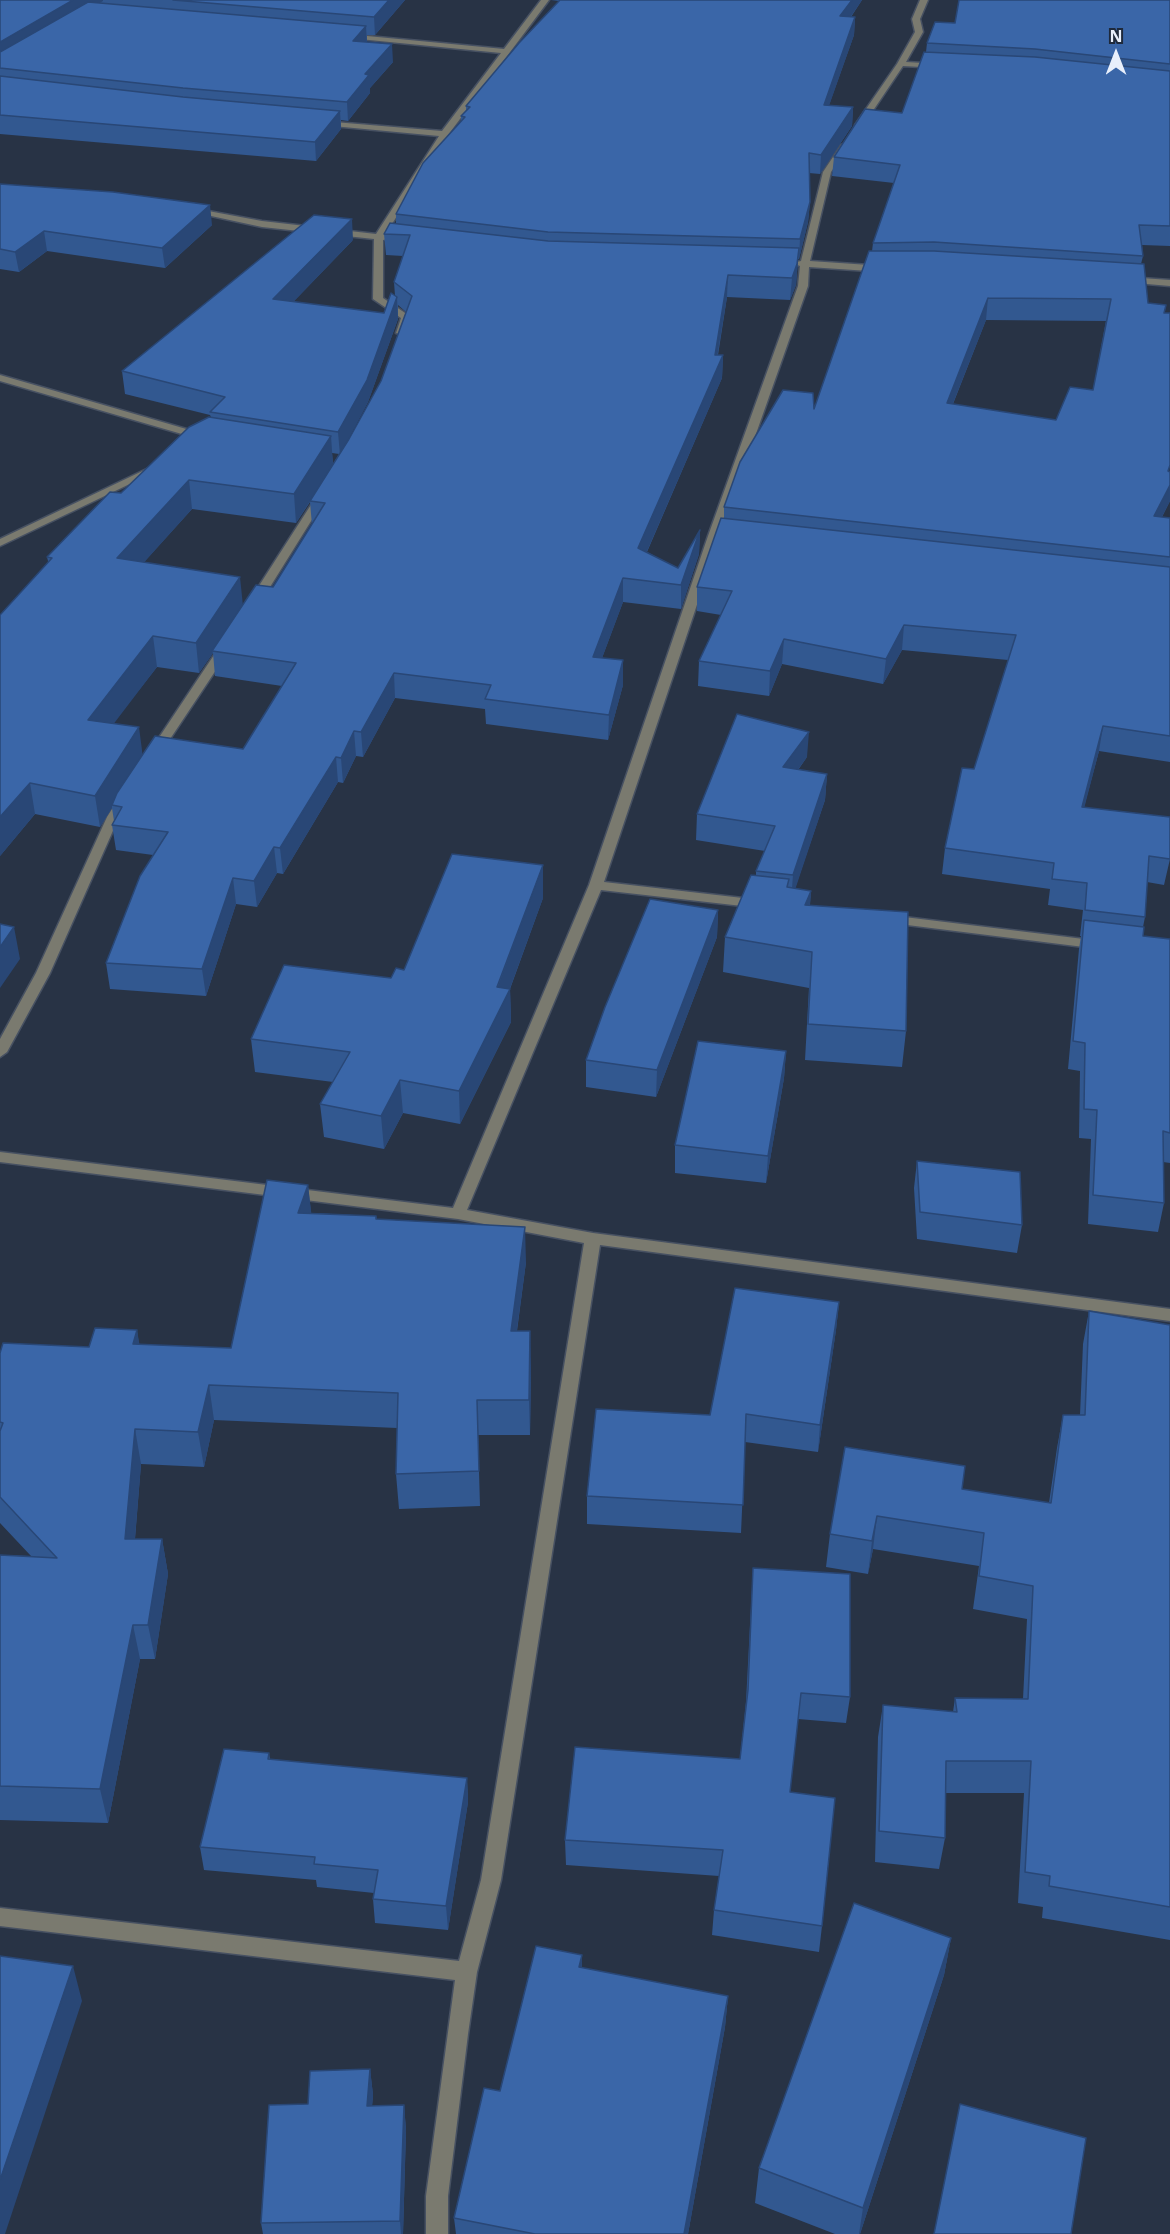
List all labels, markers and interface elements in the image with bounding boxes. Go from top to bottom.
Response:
north arrow [1086,24,1146,84]
text: N [1109,25,1123,47]

